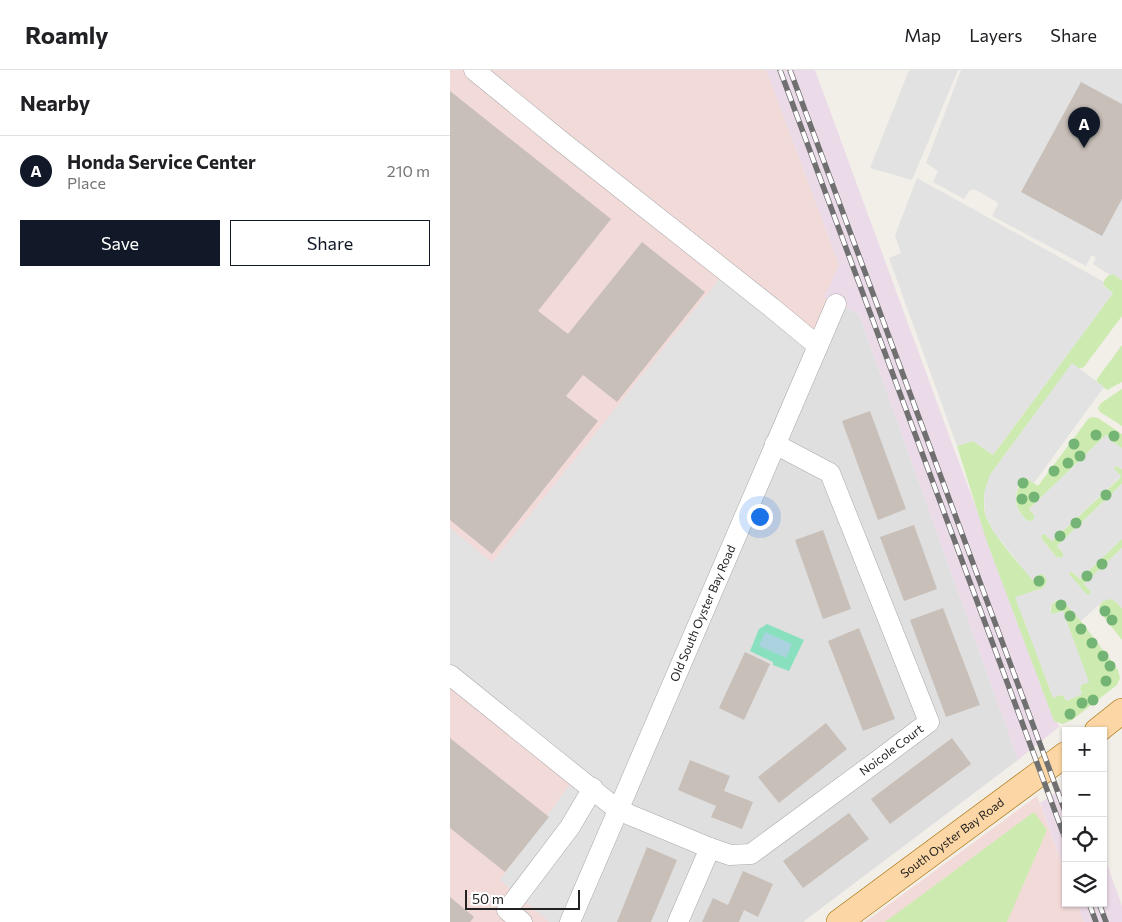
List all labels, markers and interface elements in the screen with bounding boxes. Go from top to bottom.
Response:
text: Roamly [25,20,108,49]
text: Map [904,24,941,46]
text: Layers [969,24,1022,46]
text: Share [1050,24,1097,46]
text: Nearby [20,90,90,115]
pin: A [1068,107,1100,148]
text: Honda Service Center [67,150,256,173]
text: A [30,161,42,180]
text: 210 m [387,161,430,180]
text: Place [67,173,106,192]
button: Save [20,220,220,266]
button: Share [230,220,430,266]
your location [747,504,773,530]
street label: Old South Oyster Bay Road [666,542,738,683]
street label: Noicole Court [856,721,926,778]
map controls [1062,727,1107,907]
button: + [1062,727,1107,772]
button: − [1062,772,1107,817]
street label: South Oyster Bay Road [897,794,1006,880]
button: locate [1062,817,1107,862]
button: layers [1062,862,1107,907]
scale bar [465,887,580,910]
text: 50 m [472,890,504,907]

